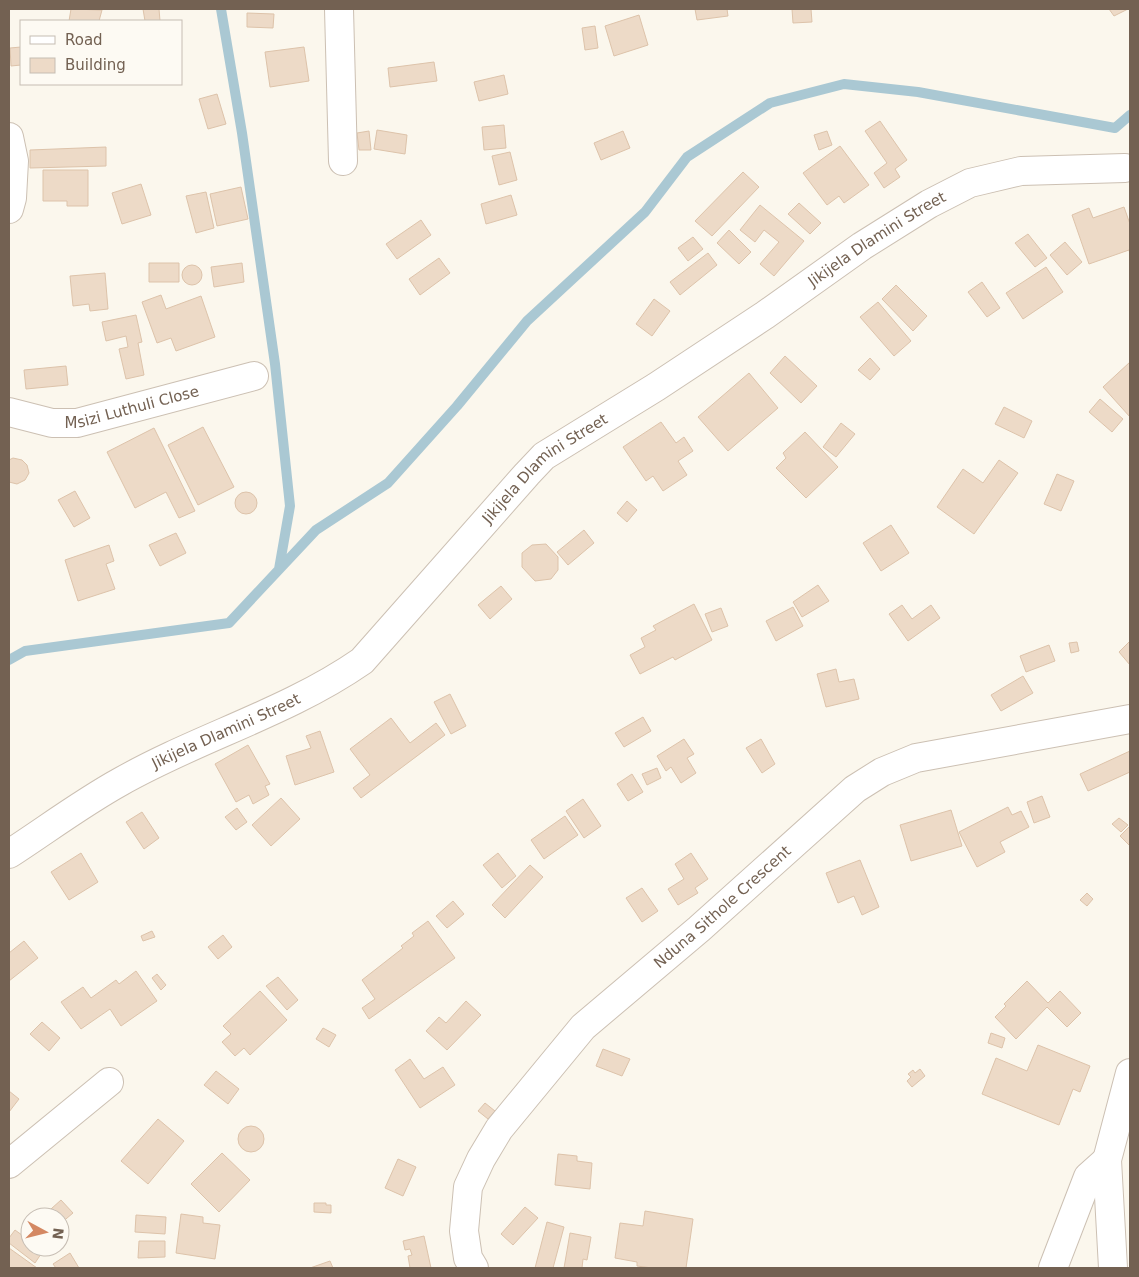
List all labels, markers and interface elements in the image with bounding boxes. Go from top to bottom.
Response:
legend [20,20,182,85]
text: Road [65,31,103,49]
text: Building [65,56,126,74]
street label: Jikijela Dlamini Street [804,188,949,291]
street label: Msizi Luthuli Close [64,382,201,432]
street label: Jikijela Dlamini Street [478,410,611,528]
street label: Jikijela Dlamini Street [148,690,303,773]
street label: Nduna Sithole Crescent [650,842,795,972]
north arrow [20,1207,70,1257]
text: N [49,1227,67,1240]

